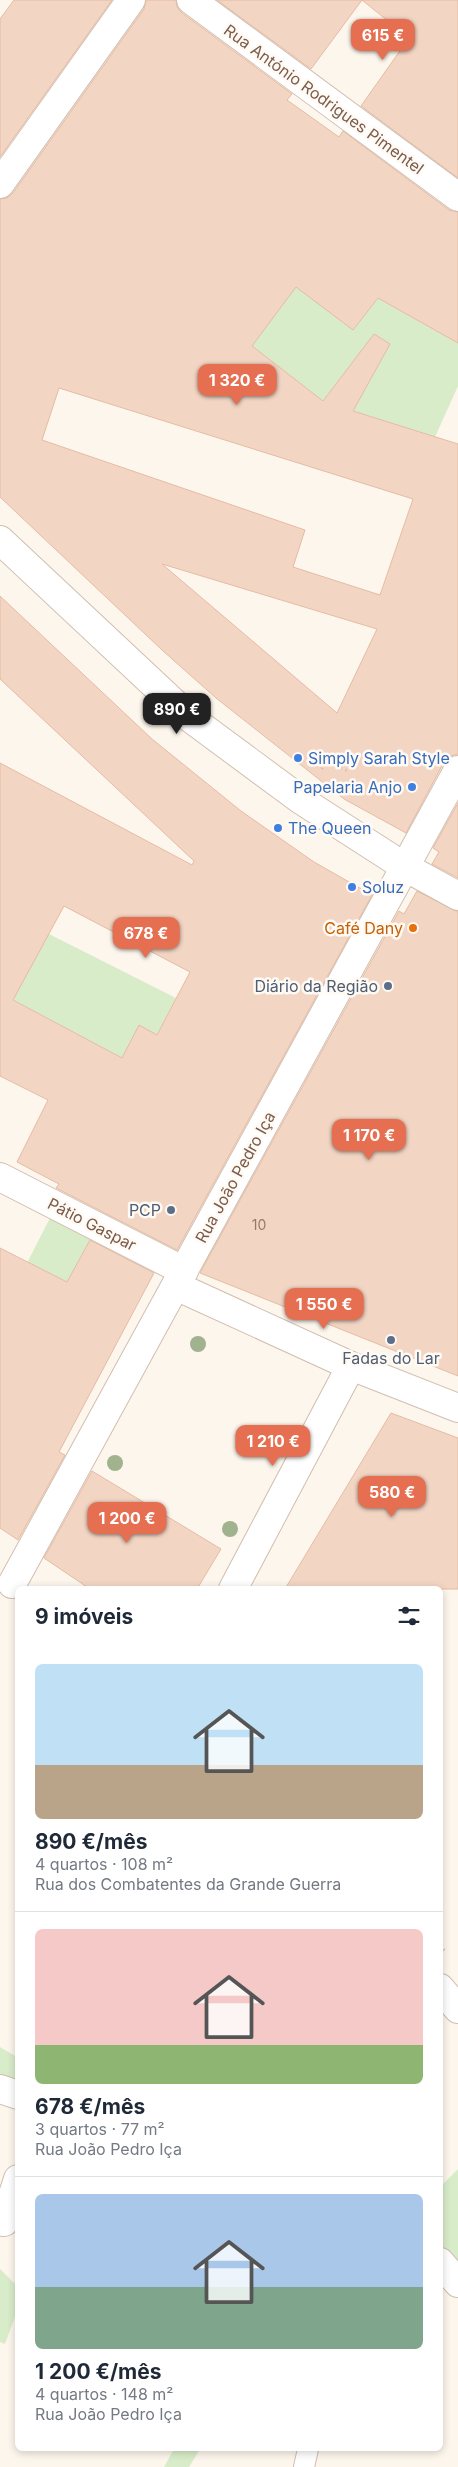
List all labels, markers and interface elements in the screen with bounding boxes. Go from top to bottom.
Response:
pin: 615 € [348,18,418,61]
street label: Rua António Rodrigues Pimentel [220,20,428,178]
text: 615 € [362,25,404,45]
pin: 1 320 € [191,364,283,406]
text: 1 320 € [209,370,265,390]
pin: 890 € [142,692,212,735]
text: 890 € [154,699,200,719]
place label: Simply Sarah Style [308,748,450,768]
marker: Simply Sarah Style [292,752,304,764]
place label: Papelaria Anjo [293,777,402,797]
marker: Papelaria Anjo [406,781,418,793]
place label: The Queen [288,818,371,838]
marker: The Queen [272,822,284,834]
place label: Soluz [362,877,404,897]
marker: Soluz [346,881,358,893]
pin: 678 € [111,916,181,959]
place label: Café Dany [324,918,403,938]
marker: Café Dany [407,922,419,934]
text: 678 € [124,923,168,943]
place label: Diário da Região [254,976,378,996]
marker: Diário da Região [382,980,394,992]
street label: Rua João Pedro Iça [191,1108,279,1246]
pin: 1 170 € [323,1118,415,1161]
text: 1 170 € [343,1125,395,1145]
street label: Pátio Gaspar [44,1193,140,1255]
place label: PCP [129,1200,161,1220]
marker: PCP [165,1204,177,1216]
house number: 10 [252,1216,266,1233]
pin: 1 550 € [278,1288,370,1330]
text: 1 550 € [296,1294,352,1314]
marker: Fadas do Lar [385,1334,397,1346]
place label: Fadas do Lar [342,1348,440,1368]
pin: 1 210 € [227,1424,319,1467]
text: 1 210 € [246,1431,300,1451]
pin: 580 € [357,1476,427,1518]
text: 580 € [369,1482,415,1502]
pin: 1 200 € [81,1502,173,1544]
text: 1 200 € [98,1508,156,1528]
icon: filters [395,1602,423,1630]
text: 9 imóveis [35,1604,133,1629]
icon: home [184,1696,274,1786]
text: 890 €/mês [35,1829,147,1854]
text: 4 quartos · 108 m² [35,1854,173,1874]
text: Rua dos Combatentes da Grande Guerra [35,1874,341,1894]
icon: home [184,1962,274,2052]
text: 678 €/mês [35,2094,145,2119]
text: 3 quartos · 77 m² [35,2119,165,2139]
text: Rua João Pedro Iça [35,2139,182,2159]
icon: home [184,2227,274,2317]
text: 1 200 €/mês [35,2359,162,2384]
text: 4 quartos · 148 m² [35,2384,173,2404]
text: Rua João Pedro Iça [35,2404,182,2424]

